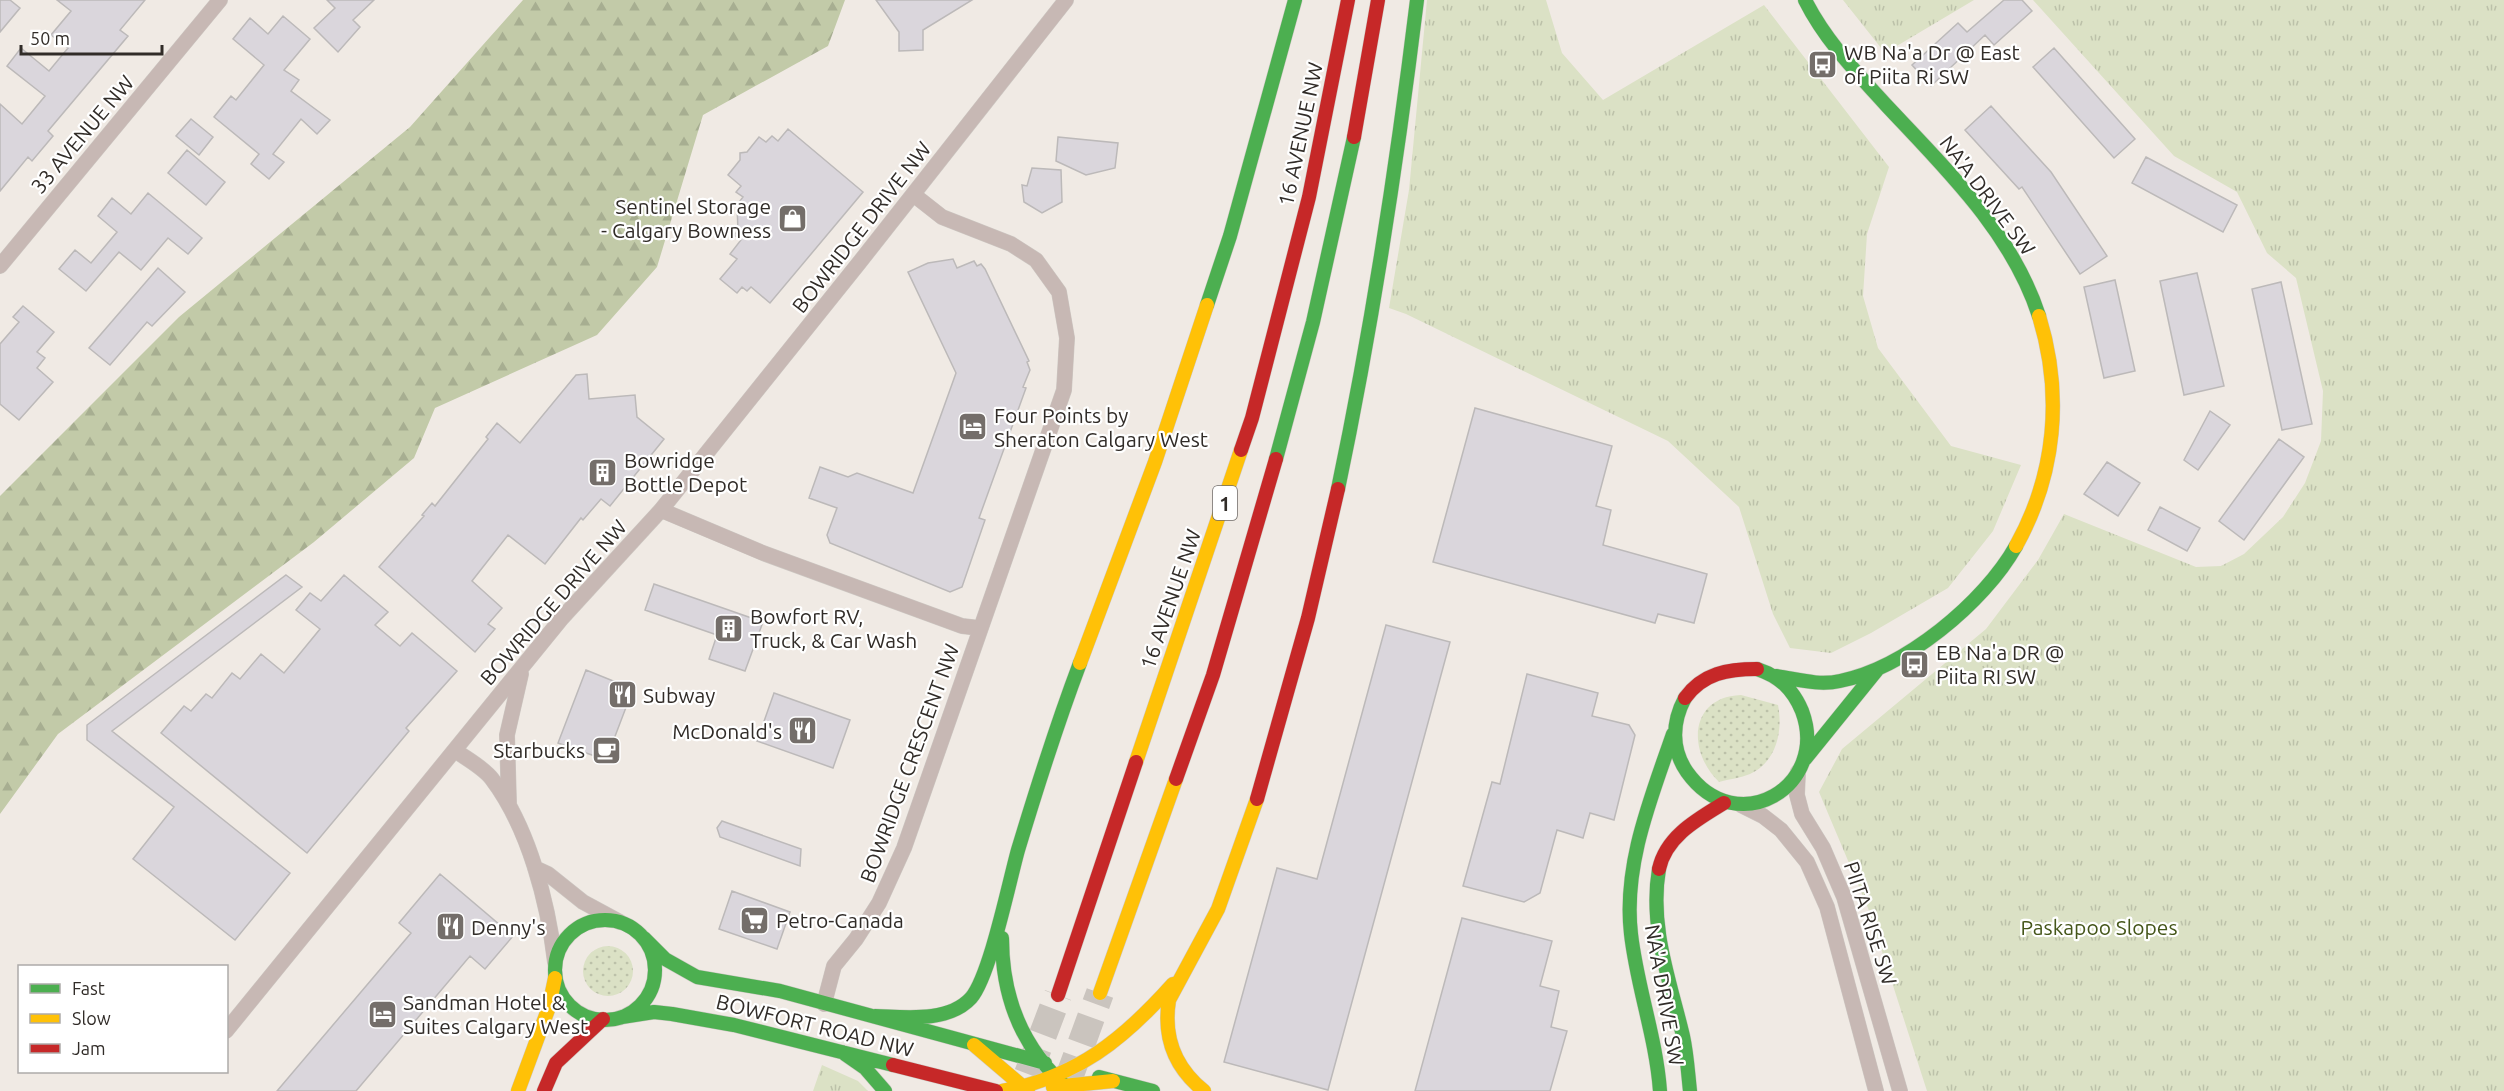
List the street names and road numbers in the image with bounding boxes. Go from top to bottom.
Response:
street label: 16 AVENUE NW [1273,60,1327,208]
street label: 33 AVENUE NW [26,70,138,198]
street label: NA'A DRIVE SW [1935,131,2041,259]
street label: BOWRIDGE DRIVE NW [787,137,935,317]
road number: 1 [1213,486,1237,520]
street label: BOWRIDGE DRIVE NW [475,515,631,689]
street label: 16 AVENUE NW [1135,526,1205,672]
street label: BOWRIDGE CRESCENT NW [855,640,963,886]
street label: PIITA RISE SW [1840,858,1902,988]
street label: NA'A DRIVE SW [1641,922,1689,1068]
street label: BOWFORT ROAD NW [714,989,916,1061]

